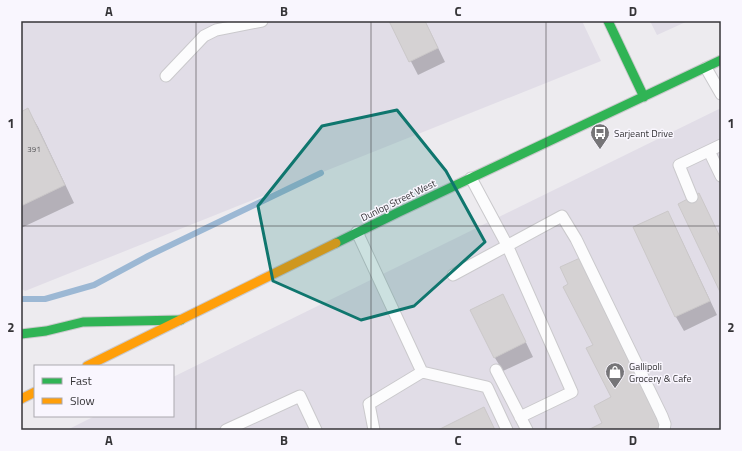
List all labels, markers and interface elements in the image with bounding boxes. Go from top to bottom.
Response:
text: A [105,1,113,21]
text: B [280,1,288,21]
text: C [454,1,462,21]
text: D [629,1,637,21]
text: 1 [7,113,15,133]
text: 1 [727,113,735,133]
bus stop icon: Sarjeant Drive [589,122,611,150]
place label: Sarjeant Drive [614,126,673,141]
house number: 391 [27,143,41,155]
street label: Dunlop Street West [358,176,439,225]
text: 2 [7,317,15,337]
text: 2 [727,317,735,337]
place label: Gallipoli Grocery & Cafe [629,359,691,386]
shop icon: Gallipoli Grocery & Cafe [604,361,626,389]
legend [34,365,174,417]
text: Fast [70,371,93,390]
text: Slow [70,391,95,410]
text: A [105,430,113,450]
text: B [280,430,288,450]
text: C [454,430,462,450]
text: D [629,430,637,450]

